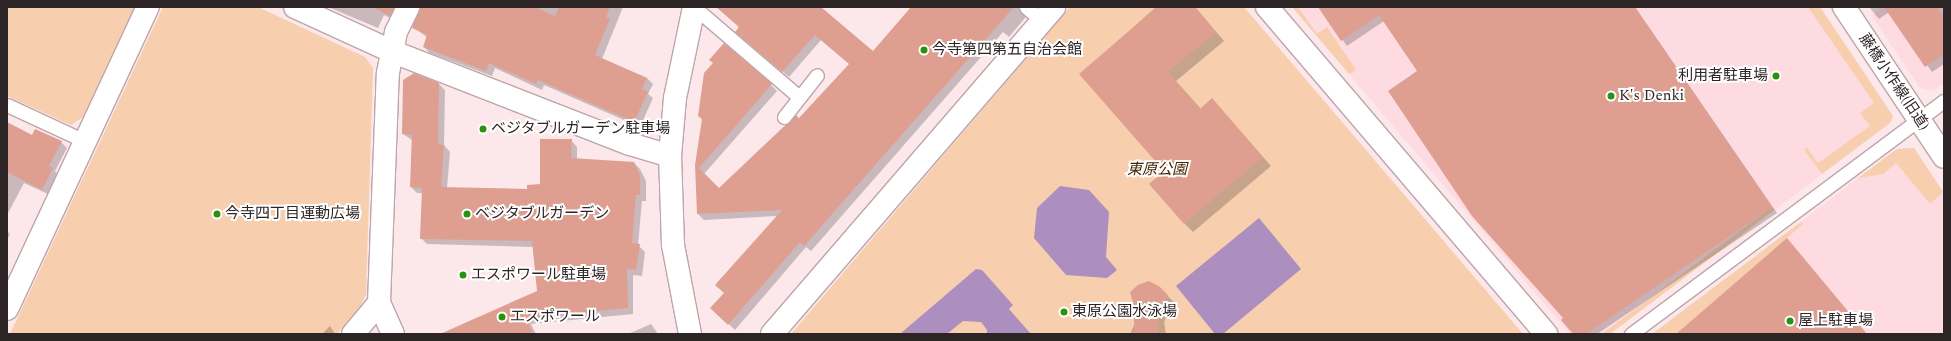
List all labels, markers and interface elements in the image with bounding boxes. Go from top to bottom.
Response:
street label: 藤橋小作線(旧道) [1855,30,1933,134]
place label: 今寺第四第五自治会館 [932,41,1082,59]
marker: 今寺第四第五自治会館 [919,45,929,55]
place label: 利用者駐車場 [1678,67,1768,85]
marker: 利用者駐車場 [1771,71,1781,81]
place label: K's Denki [1619,87,1684,105]
marker: K's Denki [1606,91,1616,101]
place label: ベジタブルガーデン駐車場 [491,120,671,138]
marker: ベジタブルガーデン駐車場 [478,124,488,134]
park label: 東原公園 [1127,161,1187,179]
place label: 今寺四丁目運動広場 [225,205,360,223]
place label: ベジタブルガーデン [475,205,610,223]
marker: 今寺四丁目運動広場 [212,209,222,219]
marker: ベジタブルガーデン [462,209,472,219]
place label: エスポワール駐車場 [471,266,606,284]
marker: エスポワール駐車場 [458,270,468,280]
place label: 東原公園水泳場 [1072,303,1177,321]
marker: 東原公園水泳場 [1059,307,1069,317]
place label: エスポワール [510,308,600,326]
marker: エスポワール [497,312,507,322]
place label: 屋上駐車場 [1798,312,1873,330]
marker: 屋上駐車場 [1785,316,1795,326]

